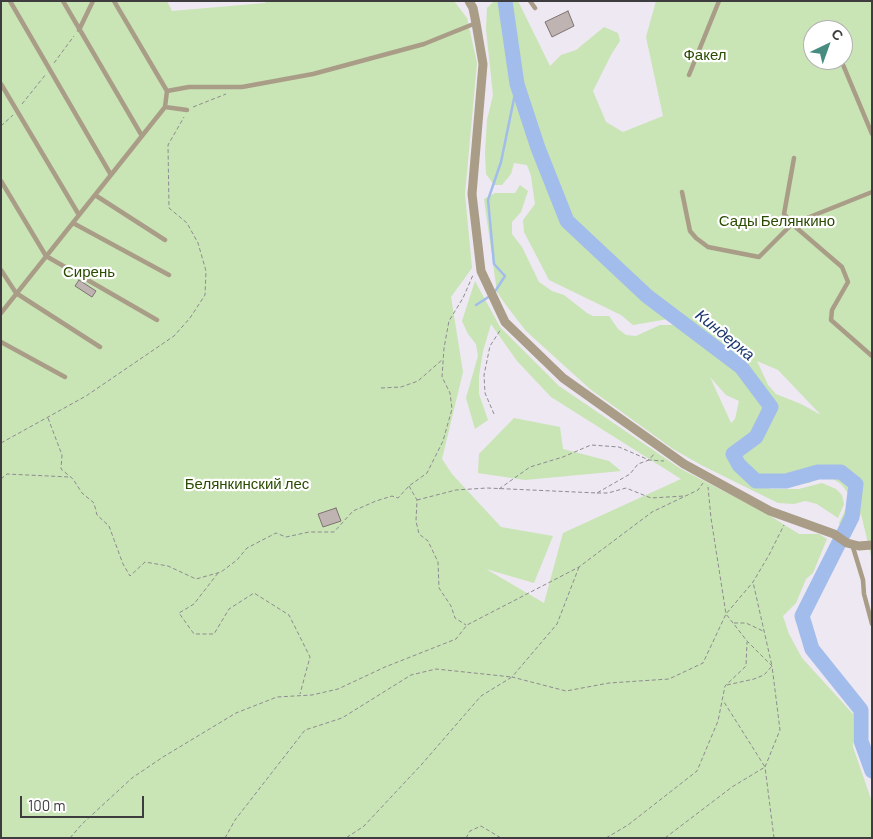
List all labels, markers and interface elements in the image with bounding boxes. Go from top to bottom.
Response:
north arrow [803,20,853,70]
text: С [828,25,847,44]
park label: Факел [683,46,727,64]
park label: Сады Белянкино [719,212,835,230]
park label: Сирень [63,263,115,281]
water label: Киндерка [692,305,758,365]
park label: Белянкинский лес [185,475,309,493]
scale bar [22,786,146,818]
text: 100 m [28,796,66,814]

